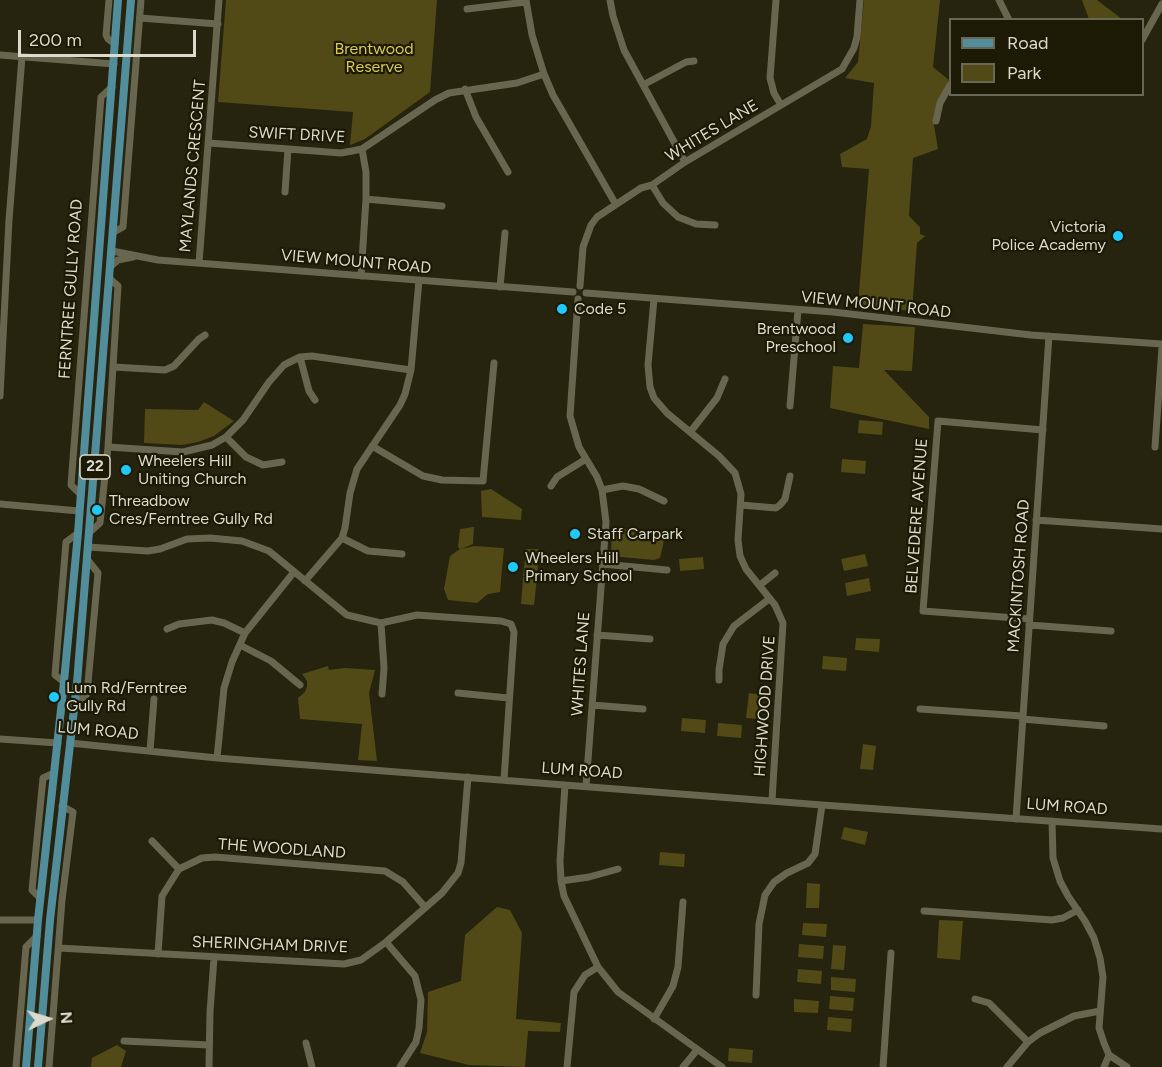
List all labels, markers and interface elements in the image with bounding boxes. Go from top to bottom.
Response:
scale bar [21,18,200,56]
legend [949,18,1144,96]
text: 200 m [29,29,82,51]
text: Road [1007,32,1048,54]
park label: Brentwood Reserve [334,39,414,77]
text: Park [1007,62,1041,84]
street label: MAYLANDS CRESCENT [176,79,210,253]
street label: WHITES LANE [662,96,762,166]
street label: SWIFT DRIVE [248,123,346,147]
street label: FERNTREE GULLY ROAD [55,199,87,379]
place label: Victoria Police Academy [991,217,1106,255]
marker: Victoria Police Academy [1111,229,1125,243]
street label: VIEW MOUNT ROAD [280,246,432,278]
street label: VIEW MOUNT ROAD [800,288,952,322]
place label: Code 5 [574,299,626,319]
marker: Code 5 [555,302,569,316]
place label: Brentwood Preschool [757,319,836,357]
marker: Brentwood Preschool [841,331,855,345]
street label: BELVEDERE AVENUE [902,438,932,594]
place label: Wheelers Hill Uniting Church [138,451,246,489]
road number: 22 [80,455,110,479]
marker: Wheelers Hill Uniting Church [119,463,133,477]
place label: Threadbow Cres/Ferntree Gully Rd [109,491,273,529]
street label: MACKINTOSH ROAD [1004,499,1034,653]
marker: Threadbow Cres/Ferntree Gully Rd [90,503,104,517]
place label: Staff Carpark [587,524,683,544]
marker: Staff Carpark [568,527,582,541]
place label: Wheelers Hill Primary School [525,548,632,586]
marker: Wheelers Hill Primary School [506,560,520,574]
street label: WHITES LANE [568,611,594,717]
street label: HIGHWOOD DRIVE [750,635,780,777]
place label: Lum Rd/Ferntree Gully Rd [66,678,187,716]
marker: Lum Rd/Ferntree Gully Rd [47,690,61,704]
street label: LUM ROAD [57,718,139,744]
street label: LUM ROAD [541,759,623,783]
street label: LUM ROAD [1026,795,1108,819]
street label: THE WOODLAND [217,835,347,863]
street label: SHERINGHAM DRIVE [191,933,349,957]
north arrow [18,989,78,1049]
text: N [57,1011,76,1025]

